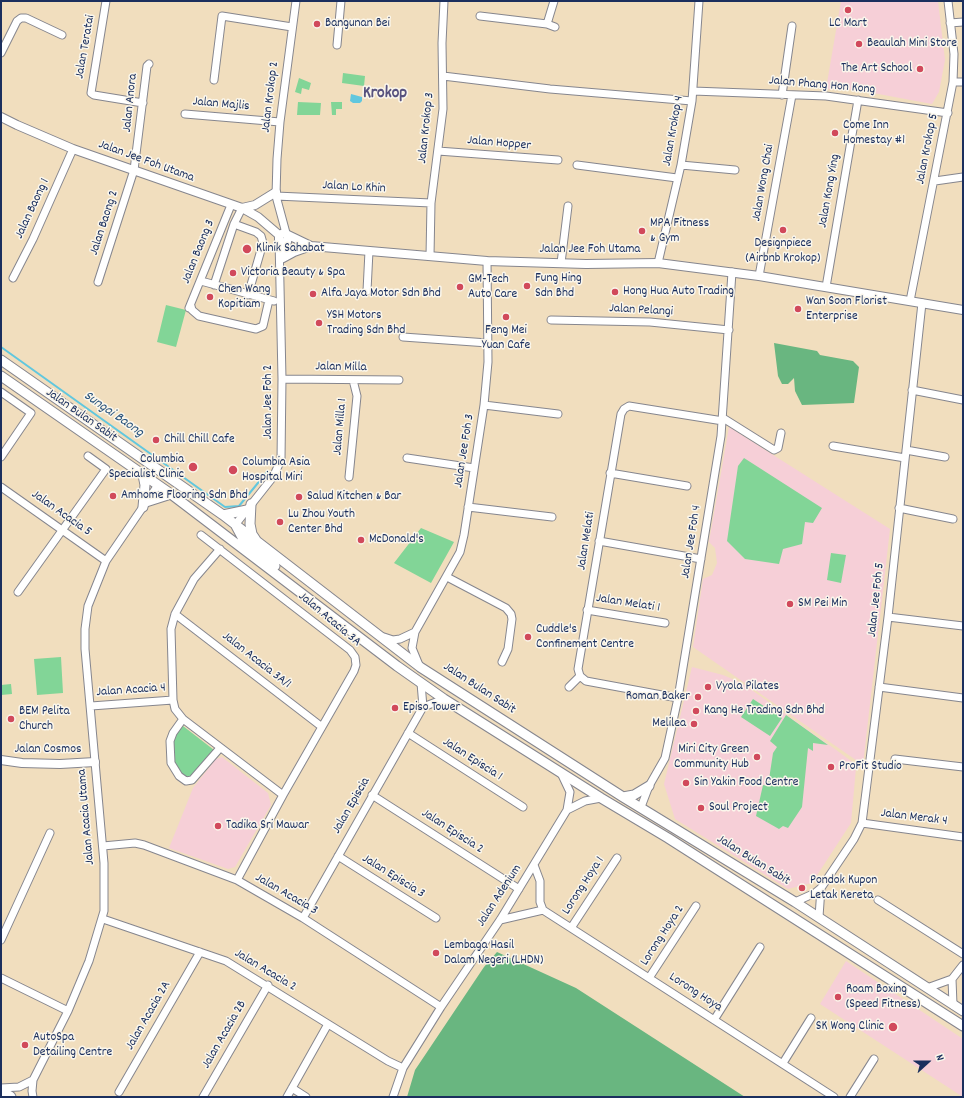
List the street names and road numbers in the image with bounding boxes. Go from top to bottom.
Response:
street label: Jalan Teratai [73,14,99,80]
street label: Jalan Krokop 2 [259,61,283,133]
street label: Jalan Anora [120,73,142,133]
street label: Jalan Phang Hon Kong [768,74,876,98]
street label: Jalan Krokop 3 [416,92,438,164]
street label: Jalan Majlis [192,95,250,115]
street label: Jalan Krokop 4 [660,95,688,167]
street label: Jalan Krokop 5 [914,112,942,186]
street label: Jalan Hopper [466,133,532,155]
street label: Jalan Jee Foh Utama [96,137,196,187]
street label: Jalan Wong Chai [750,143,778,223]
street label: Jalan Kong Ying [816,153,844,229]
street label: Jalan Baong 1 [12,176,54,242]
street label: Jalan Lo Khin [322,179,386,197]
street label: Jalan Baong 2 [87,189,123,257]
street label: Jalan Baong 3 [179,218,219,286]
street label: Jalan Jee Foh Utama [540,242,640,258]
street label: Jalan Pelangi [609,302,673,320]
street label: Jalan Milla [315,360,367,376]
street label: Jalan Jee Foh 2 [261,365,277,439]
street label: Jalan Bulan Sabit [42,386,120,446]
street label: Jalan Milla 1 [331,398,351,456]
street label: Jalan Jee Foh 3 [451,413,479,489]
street label: Jalan Acacia 5 [28,488,94,540]
street label: Jalan Jee Foh 4 [679,504,705,580]
street label: Jalan Melati [575,511,599,571]
street label: Jalan Jee Foh 5 [865,562,889,638]
street label: Jalan Acacia 3A [295,589,363,651]
street label: Jalan Melati 1 [595,591,661,617]
street label: Jalan Acacia 3A/1 [218,629,294,693]
street label: Jalan Bulan Sabit [440,660,518,718]
street label: Jalan Acacia 4 [96,681,166,701]
street label: Jalan Episcia 1 [439,735,505,785]
street label: Jalan Cosmos [15,742,81,758]
street label: Jalan Acacia Utama [75,768,99,866]
street label: Jalan Episcia [330,775,374,837]
street label: Jalan Episcia 2 [418,806,486,858]
street label: Jalan Merak 4 [880,806,948,830]
street label: Jalan Bulan Sabit [713,832,793,890]
street label: Jalan Episcia 3 [359,852,427,902]
street label: Lorong Hoya 1 [559,854,609,918]
street label: Jalan Adenium [474,862,526,930]
street label: Jalan Acacia 3 [252,871,320,919]
street label: Lorong Hoya 2 [638,903,688,969]
street label: Jalan Acacia 2 [231,946,299,996]
street label: Lorong Hoya [666,970,724,1016]
street label: Jalan Acacia 2A [123,979,175,1053]
street label: Jalan Acacia 2B [199,998,251,1072]

